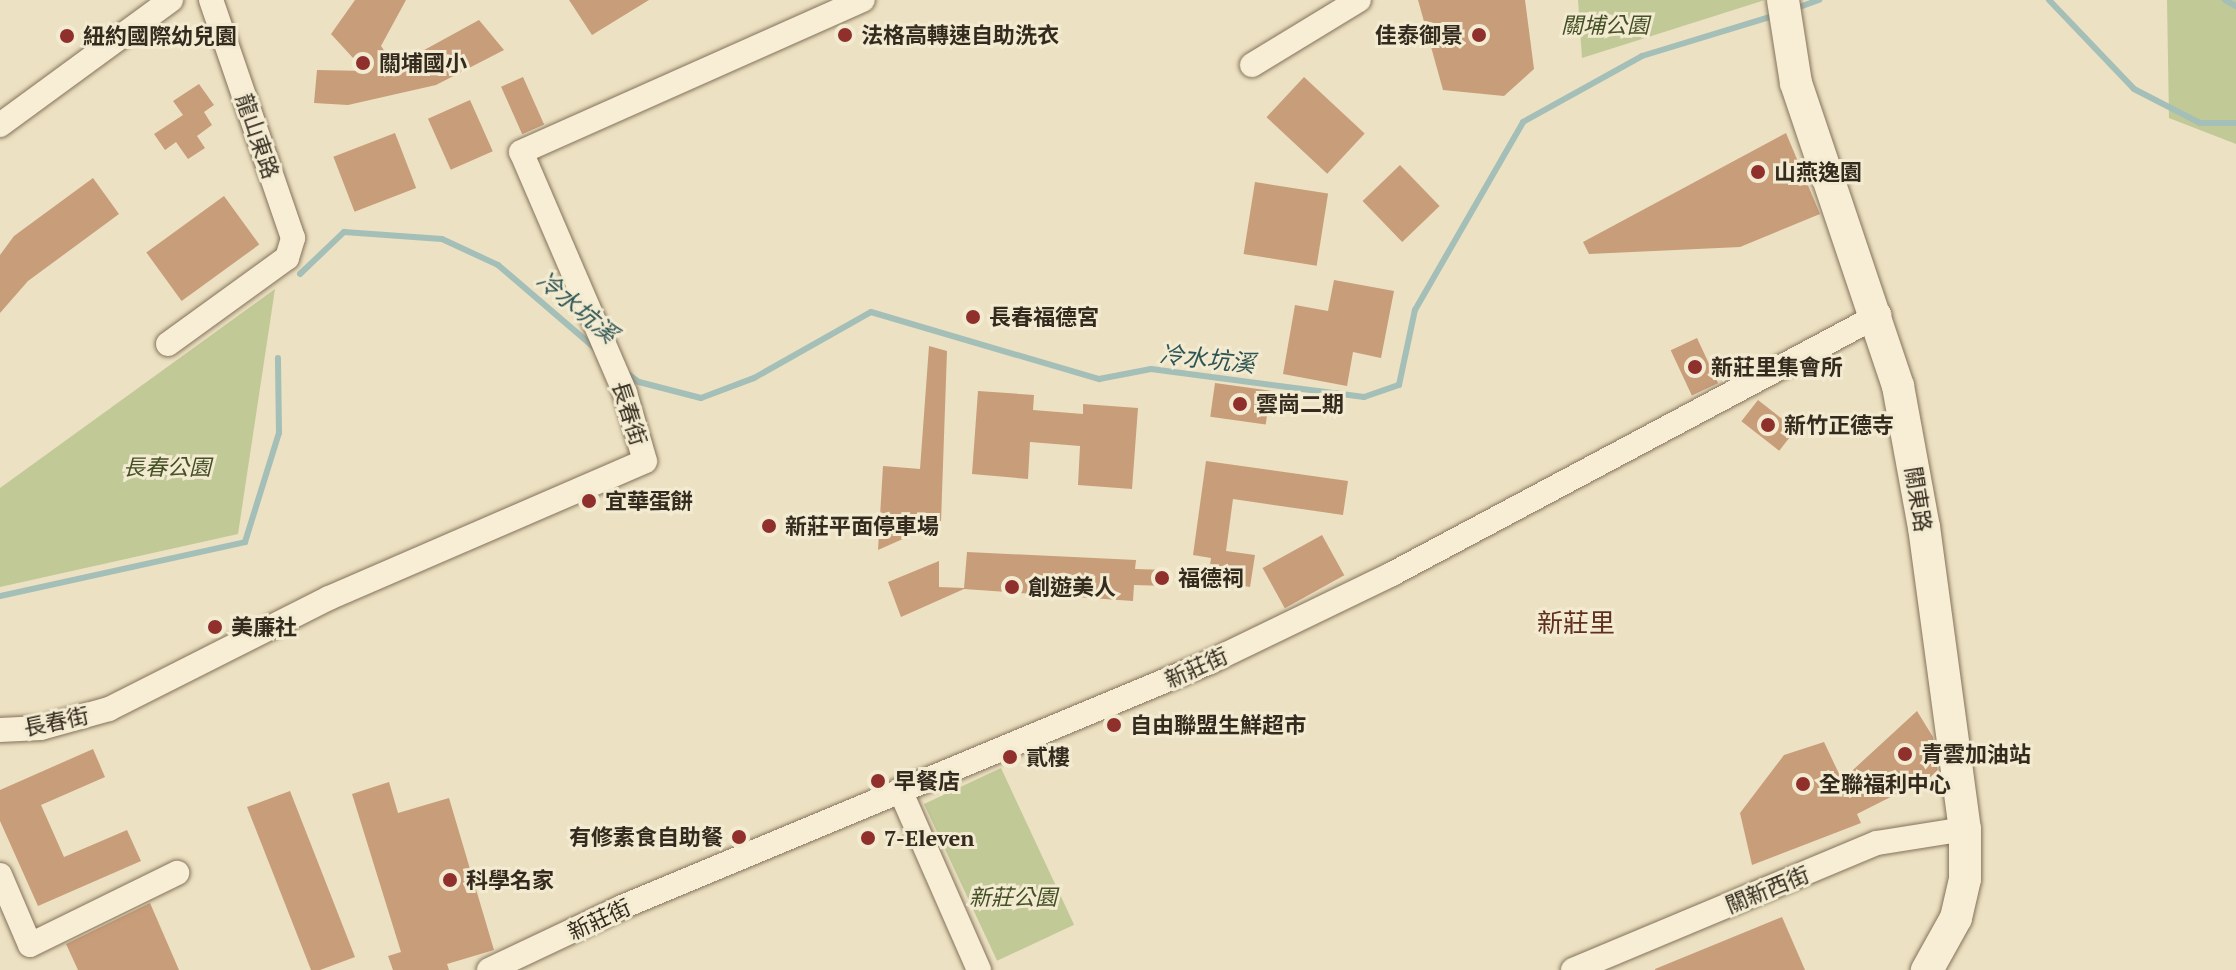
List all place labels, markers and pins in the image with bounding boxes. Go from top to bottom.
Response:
place label: 法格高轉速自助洗衣 [861,22,1059,48]
place label: 佳泰御景 [1375,22,1463,48]
place label: 紐約國際幼兒園 [83,23,237,49]
marker: 法格高轉速自助洗衣 [836,26,854,44]
marker: 佳泰御景 [1470,26,1488,44]
marker: 紐約國際幼兒園 [58,27,76,45]
place label: 關埔國小 [379,50,467,76]
marker: 關埔國小 [354,54,372,72]
place label: 山燕逸園 [1774,159,1862,185]
marker: 山燕逸園 [1749,163,1767,181]
place label: 長春福德宮 [989,304,1099,330]
marker: 長春福德宮 [964,308,982,326]
place label: 新莊里集會所 [1711,354,1843,380]
marker: 新莊里集會所 [1686,358,1704,376]
place label: 雲崗二期 [1256,391,1344,417]
marker: 雲崗二期 [1231,395,1249,413]
place label: 新竹正德寺 [1784,412,1894,438]
marker: 新竹正德寺 [1759,416,1777,434]
place label: 宜華蛋餅 [605,488,693,514]
marker: 宜華蛋餅 [580,492,598,510]
place label: 新莊平面停車場 [785,513,939,539]
marker: 新莊平面停車場 [760,517,778,535]
place label: 福德祠 [1178,565,1244,591]
marker: 福德祠 [1153,569,1171,587]
place label: 創遊美人 [1028,574,1116,600]
marker: 創遊美人 [1003,578,1021,596]
place label: 美廉社 [231,614,297,640]
marker: 美廉社 [206,618,224,636]
place label: 自由聯盟生鮮超市 [1130,712,1306,738]
marker: 自由聯盟生鮮超市 [1105,716,1123,734]
place label: 青雲加油站 [1921,741,2031,767]
place label: 貳樓 [1026,744,1070,770]
marker: 青雲加油站 [1896,745,1914,763]
marker: 貳樓 [1001,748,1019,766]
place label: 早餐店 [894,768,960,794]
place label: 全聯福利中心 [1819,771,1951,797]
marker: 早餐店 [869,772,887,790]
marker: 全聯福利中心 [1794,775,1812,793]
place label: 有修素食自助餐 [569,824,723,850]
place label: 7-Eleven [884,825,974,851]
marker: 有修素食自助餐 [730,828,748,846]
marker: 7-Eleven [859,829,877,847]
place label: 科學名家 [466,867,554,893]
marker: 科學名家 [441,871,459,889]

